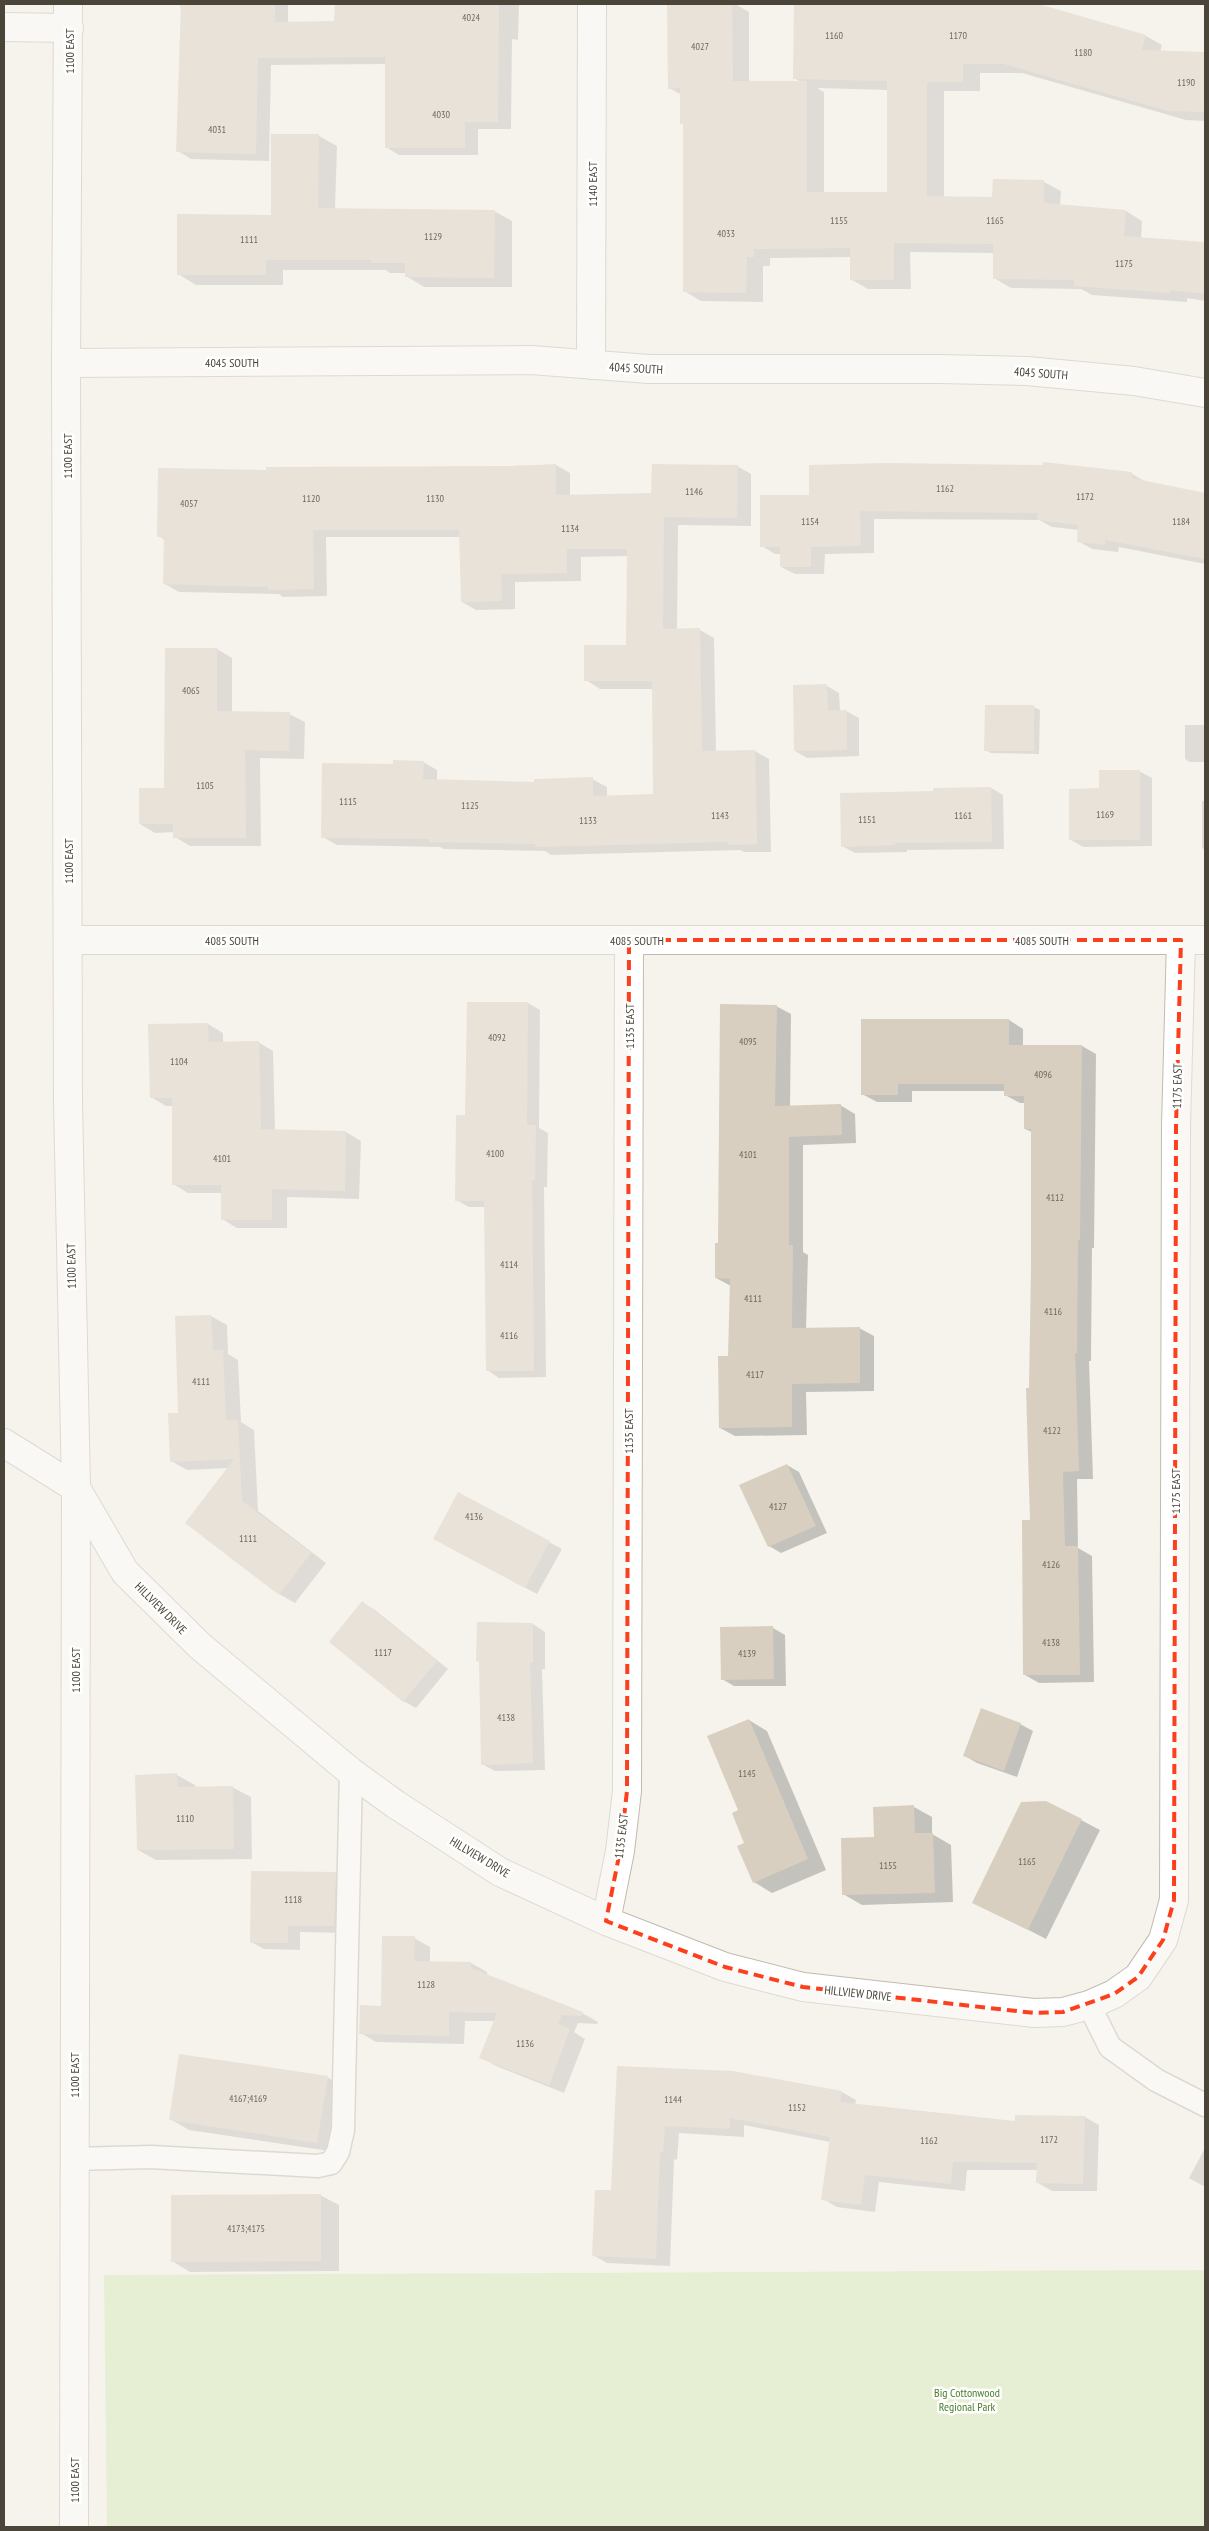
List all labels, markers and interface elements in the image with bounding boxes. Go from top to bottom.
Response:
house number: 4024 [462,11,481,24]
street label: 1100 EAST [62,28,77,74]
house number: 1160 [825,29,844,42]
house number: 1170 [949,29,968,42]
house number: 4027 [691,40,709,53]
house number: 1180 [1074,46,1093,59]
house number: 1190 [1177,76,1196,89]
house number: 4030 [432,108,451,121]
house number: 4031 [208,123,226,136]
street label: 1140 EAST [585,161,600,207]
house number: 1155 [830,214,848,227]
house number: 1165 [986,214,1004,227]
house number: 4033 [717,227,735,240]
house number: 1129 [424,230,442,243]
house number: 1111 [240,233,258,246]
house number: 1175 [1115,257,1133,270]
street label: 4045 SOUTH [205,355,259,370]
street label: 4045 SOUTH [609,359,663,377]
street label: 4045 SOUTH [1014,364,1068,382]
street label: 1100 EAST [60,433,75,479]
house number: 1162 [936,482,954,495]
house number: 1146 [685,485,704,498]
house number: 1172 [1076,490,1094,503]
house number: 1120 [302,492,321,505]
house number: 1130 [426,492,445,505]
house number: 4057 [180,497,198,510]
house number: 1154 [801,515,820,528]
house number: 1184 [1172,515,1191,528]
house number: 1134 [561,522,580,535]
house number: 4065 [182,684,200,697]
house number: 1105 [196,779,214,792]
house number: 1115 [339,795,357,808]
house number: 1125 [461,799,479,812]
house number: 1169 [1096,808,1114,821]
house number: 1143 [711,809,729,822]
house number: 1161 [954,809,972,822]
house number: 1151 [858,813,876,826]
house number: 1133 [579,814,597,827]
street label: 1100 EAST [61,838,76,884]
street label: 4085 SOUTH [205,933,259,948]
street label: 4085 SOUTH [610,933,664,948]
street label: 4085 SOUTH [1015,933,1069,948]
street label: 1135 EAST [622,1003,637,1049]
house number: 4092 [488,1031,506,1044]
house number: 4095 [739,1035,757,1048]
house number: 1104 [170,1055,189,1068]
street label: 1175 EAST [1169,1063,1185,1109]
house number: 4096 [1034,1068,1053,1081]
house number: 4100 [486,1147,505,1160]
house number: 4101 [739,1148,757,1161]
house number: 4101 [213,1152,231,1165]
house number: 4112 [1046,1191,1064,1204]
street label: 1100 EAST [63,1243,79,1289]
house number: 4114 [500,1258,519,1271]
house number: 4111 [744,1292,762,1305]
house number: 4116 [1044,1305,1063,1318]
house number: 4116 [500,1329,519,1342]
house number: 4117 [746,1368,764,1381]
house number: 4111 [192,1375,210,1388]
street label: 1135 EAST [621,1408,636,1454]
house number: 4122 [1043,1424,1061,1437]
street label: 1175 EAST [1168,1468,1183,1514]
house number: 4127 [769,1500,787,1513]
house number: 4136 [465,1510,484,1523]
house number: 1111 [239,1532,257,1545]
house number: 4126 [1042,1558,1061,1571]
street label: HILLVIEW DRIVE [132,1579,190,1637]
house number: 4138 [1042,1636,1060,1649]
house number: 1117 [374,1646,392,1659]
street label: 1100 EAST [68,1647,83,1693]
house number: 4139 [738,1647,756,1660]
house number: 4138 [497,1711,515,1724]
house number: 1145 [738,1767,756,1780]
house number: 1110 [176,1812,195,1825]
street label: 1135 EAST [611,1812,631,1859]
street label: HILLVIEW DRIVE [447,1833,513,1881]
house number: 1165 [1018,1855,1036,1868]
house number: 1155 [879,1859,897,1872]
house number: 1118 [284,1893,302,1906]
house number: 1128 [417,1978,435,1991]
street label: HILLVIEW DRIVE [824,1982,892,2004]
house number: 1136 [516,2037,535,2050]
street label: 1100 EAST [67,2052,82,2098]
house number: 4167;4169 [229,2092,267,2105]
house number: 1144 [664,2093,683,2106]
house number: 1152 [788,2101,806,2114]
house number: 1172 [1040,2133,1058,2146]
house number: 1162 [920,2134,938,2147]
house number: 4173;4175 [227,2222,265,2235]
park label: Big Cottonwood Regional Park [934,2385,1000,2414]
street label: 1100 EAST [67,2457,82,2503]

